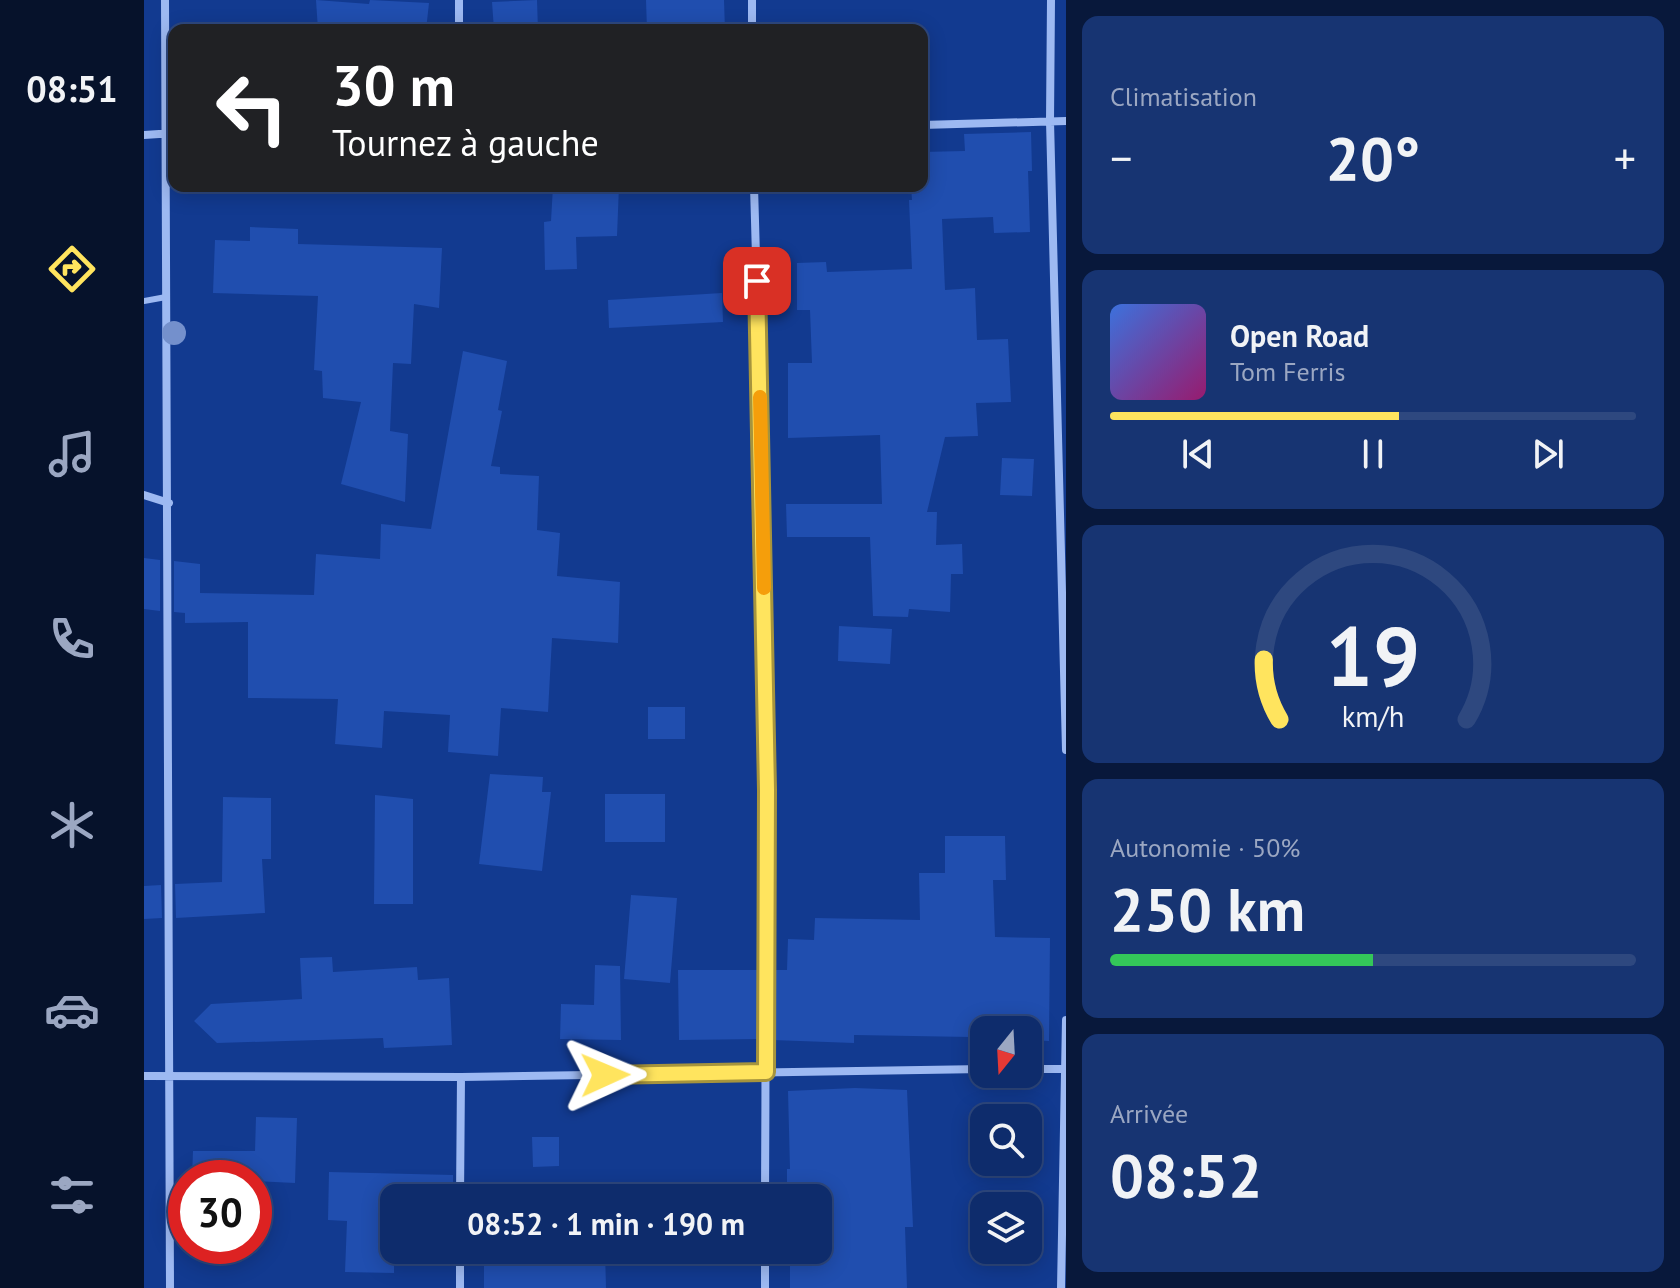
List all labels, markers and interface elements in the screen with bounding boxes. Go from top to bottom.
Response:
text: 30 m [332,49,455,121]
icon: left [200,56,304,160]
text: 08:51 [26,65,118,112]
text: Climatisation [1110,80,1257,113]
text: Tournez à gauche [332,119,599,166]
text: 20° [1326,119,1420,197]
text: − [1110,129,1132,186]
text: + [1614,129,1636,186]
icon: directions [44,241,100,297]
pin [723,247,791,315]
icon: arrive [735,259,779,303]
text: Open Road [1230,316,1369,355]
text: Tom Ferris [1230,355,1345,388]
icon: music [44,426,100,482]
icon: previous [1176,432,1220,476]
icon: pause [1351,432,1395,476]
icon: next [1526,432,1570,476]
text: 19 [1326,601,1420,709]
icon: phone [44,611,100,667]
text: km/h [1342,698,1404,735]
icon: climate [44,797,100,853]
text: Autonomie · 50% [1110,831,1300,864]
text: 250 km [1110,870,1305,948]
icon: car [44,982,100,1038]
north arrow [970,1016,1042,1088]
map controls [970,1016,1042,1264]
position arrow [563,1033,647,1117]
text: Arrivée [1110,1097,1188,1130]
button: search [970,1104,1042,1176]
text: 08:52 [1110,1136,1262,1214]
speed limit sign: 30 [168,1160,272,1264]
icon: filters [44,1167,100,1223]
button: layers [970,1192,1042,1264]
text: 08:52 · 1 min · 190 m [467,1204,745,1243]

